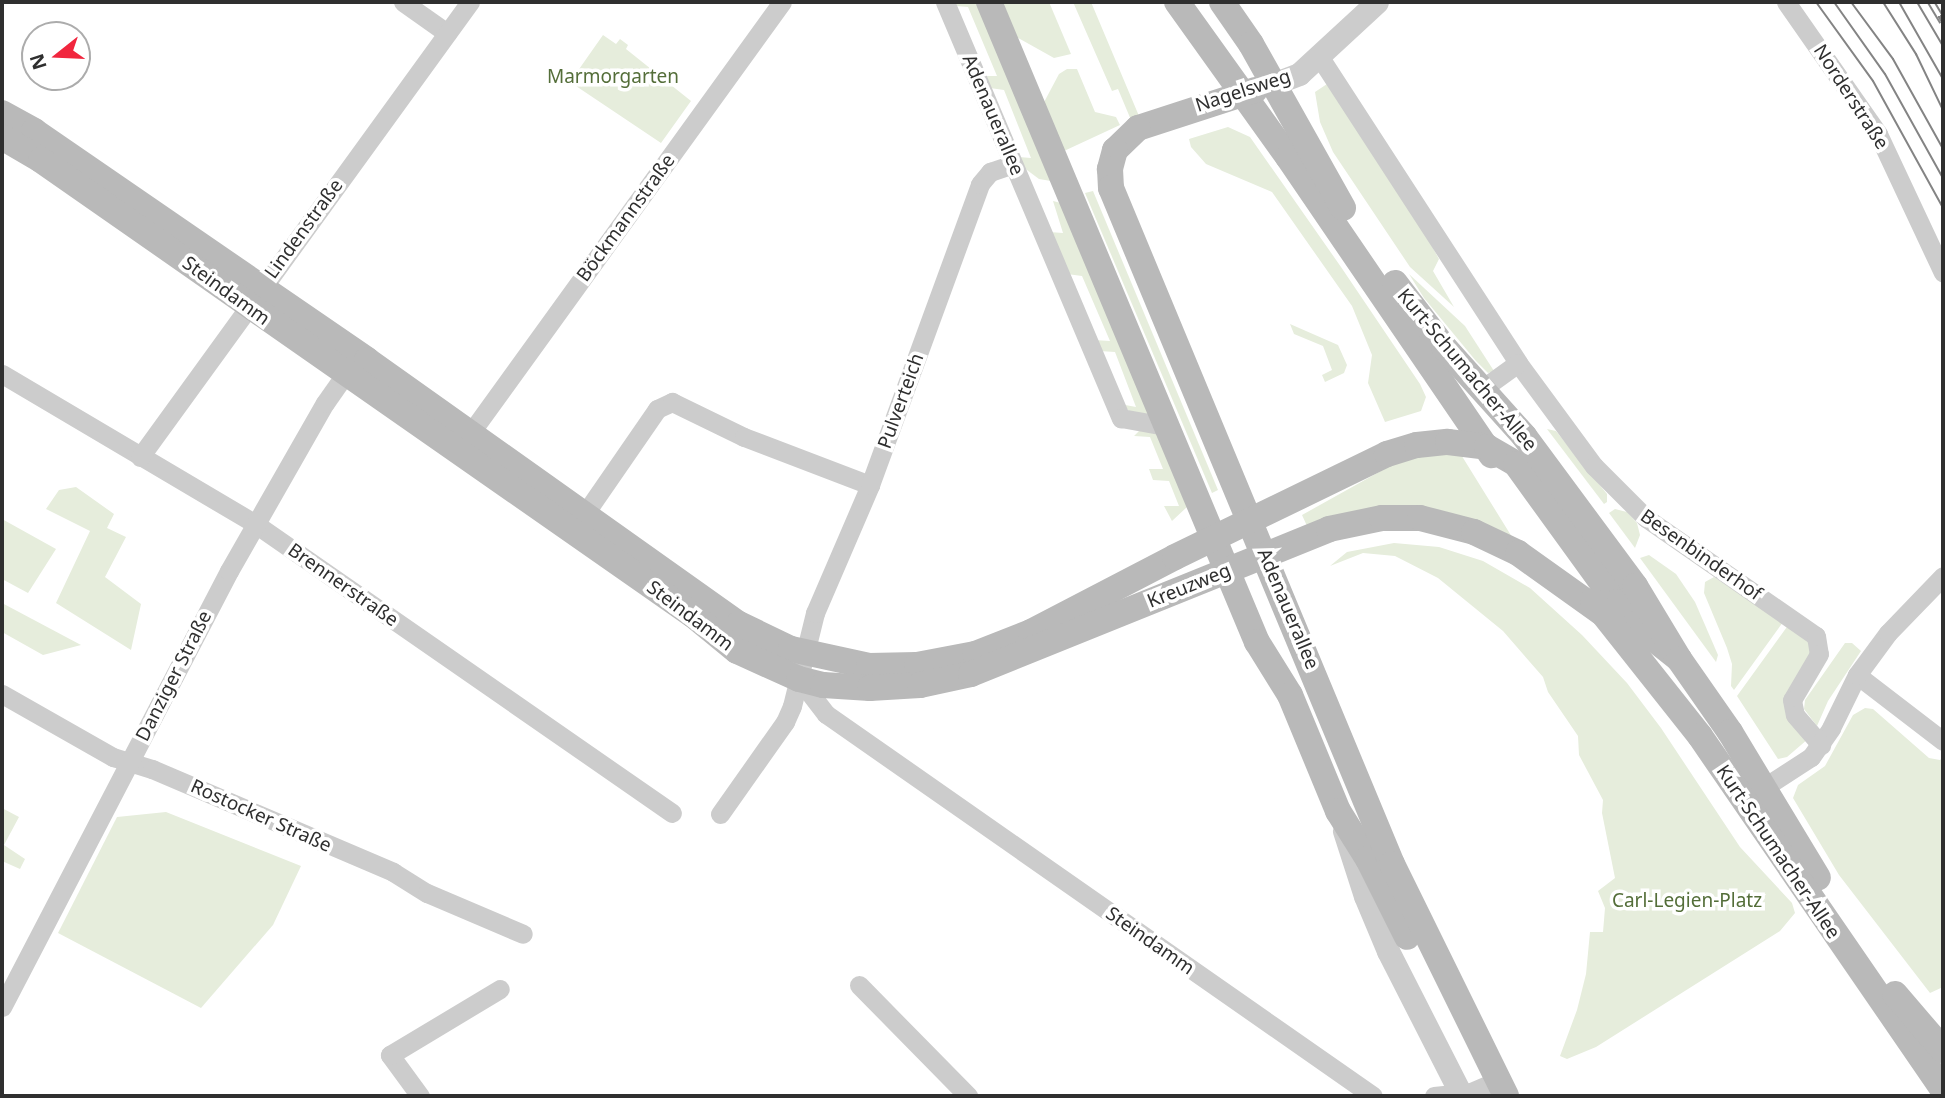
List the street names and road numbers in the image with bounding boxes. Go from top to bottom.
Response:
street label: Norderstraße [1809,40,1893,154]
street label: Adenauerallee [957,51,1029,179]
street label: Nagelsweg [1192,65,1294,117]
street label: Böckmannstraße [572,150,680,286]
street label: Lindenstraße [260,175,348,283]
street label: Steindamm [178,252,274,330]
street label: Kurt-Schumacher-Allee [1392,284,1542,456]
street label: Pulverteich [873,350,929,452]
street label: Besenbinderhof [1636,505,1766,605]
street label: Brennerstraße [283,539,403,631]
street label: Adenauerallee [1252,545,1324,673]
street label: Kreuzweg [1144,559,1234,613]
street label: Steindamm [642,576,738,656]
street label: Danziger Straße [131,607,217,745]
street label: Kurt-Schumacher-Allee [1711,761,1845,943]
street label: Rostocker Straße [187,775,335,857]
street label: Steindamm [1101,902,1199,980]

